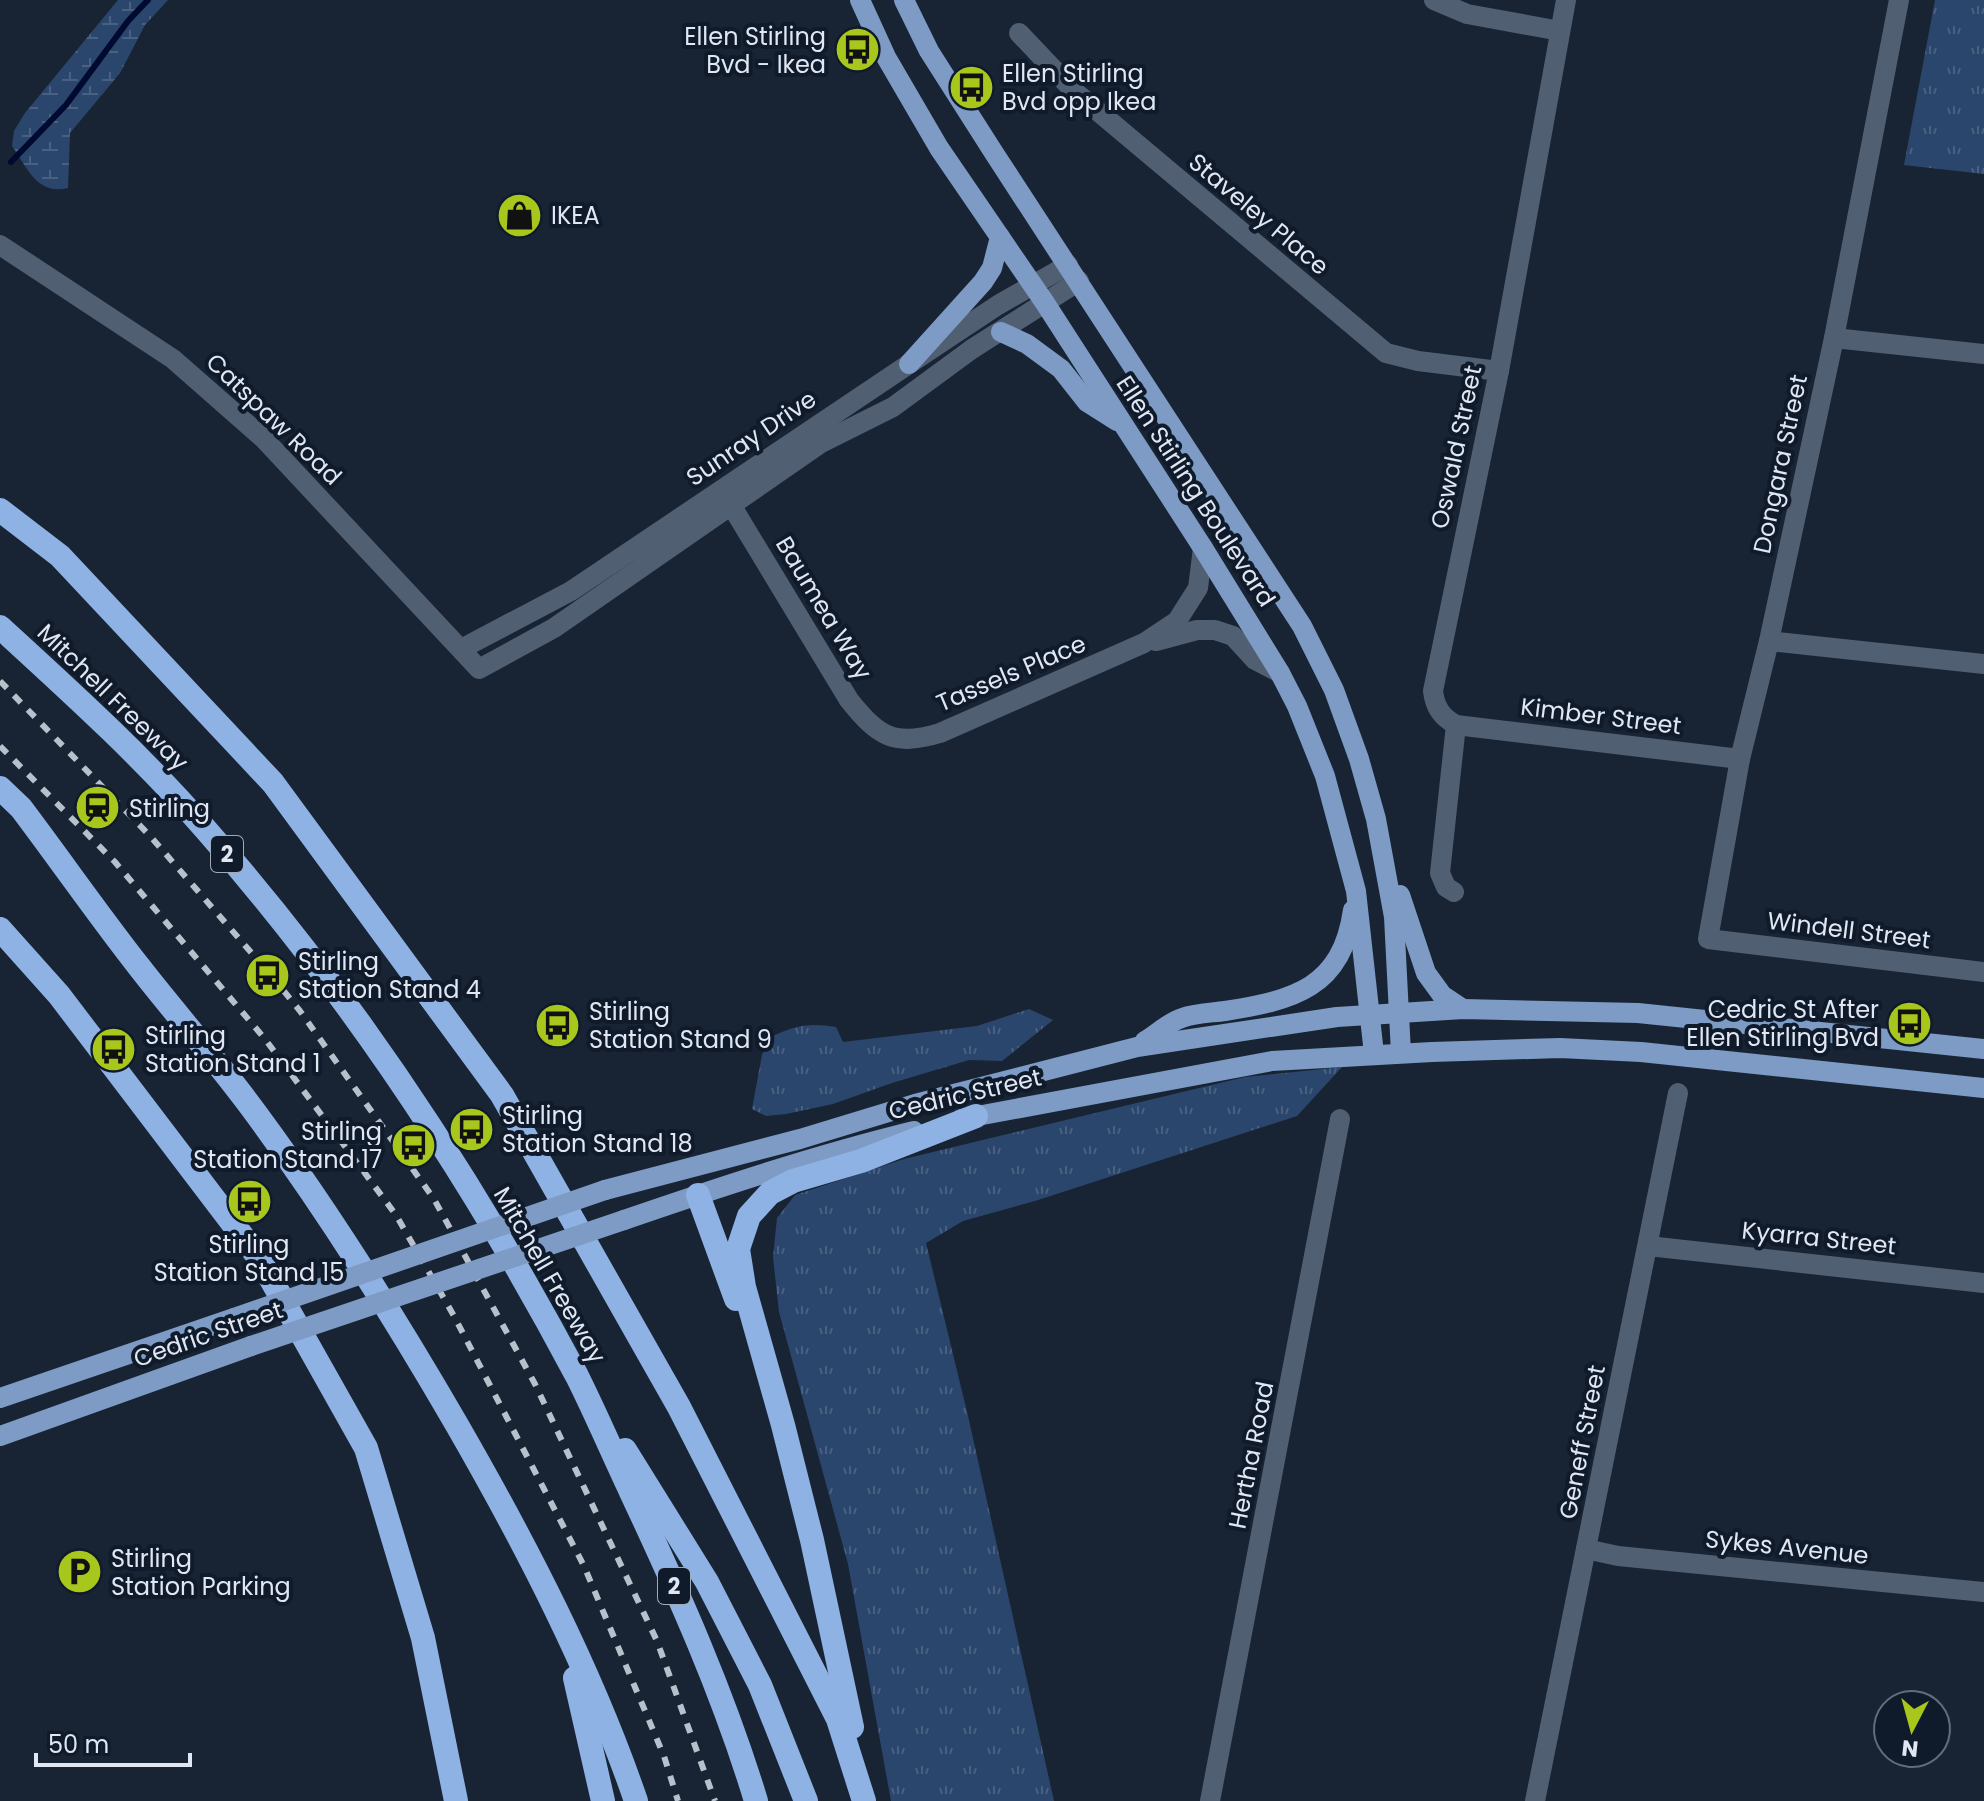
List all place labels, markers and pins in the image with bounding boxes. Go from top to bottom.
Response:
place label: Ellen Stirling Bvd - Ikea [684,20,826,81]
bus stop icon: Ellen Stirling Bvd - Ikea [833,26,881,74]
place label: Ellen Stirling Bvd opp Ikea [1002,57,1156,118]
bus stop icon: Ellen Stirling Bvd opp Ikea [947,63,995,111]
shop icon: IKEA [496,191,544,239]
place label: IKEA [551,199,600,232]
station icon: Stirling [74,784,122,832]
place label: Stirling [129,792,210,825]
place label: Stirling Station Stand 4 [298,945,481,1006]
bus stop icon: Stirling Station Stand 4 [243,951,291,999]
place label: Cedric St After Ellen Stirling Bvd [1686,993,1879,1054]
place label: Stirling Station Stand 9 [589,995,772,1056]
bus stop icon: Cedric St After Ellen Stirling Bvd [1886,999,1934,1047]
bus stop icon: Stirling Station Stand 9 [534,1001,582,1049]
place label: Stirling Station Stand 1 [145,1019,321,1080]
bus stop icon: Stirling Station Stand 1 [90,1025,138,1073]
place label: Stirling Station Stand 18 [502,1099,693,1160]
bus stop icon: Stirling Station Stand 18 [447,1105,495,1153]
place label: Stirling Station Stand 17 [193,1115,382,1176]
bus stop icon: Stirling Station Stand 17 [389,1121,437,1169]
bus stop icon: Stirling Station Stand 15 [225,1178,273,1226]
place label: Stirling Station Stand 15 [154,1228,344,1289]
place label: Stirling Station Parking [111,1542,291,1603]
parking icon: Stirling Station Parking [56,1548,104,1596]

